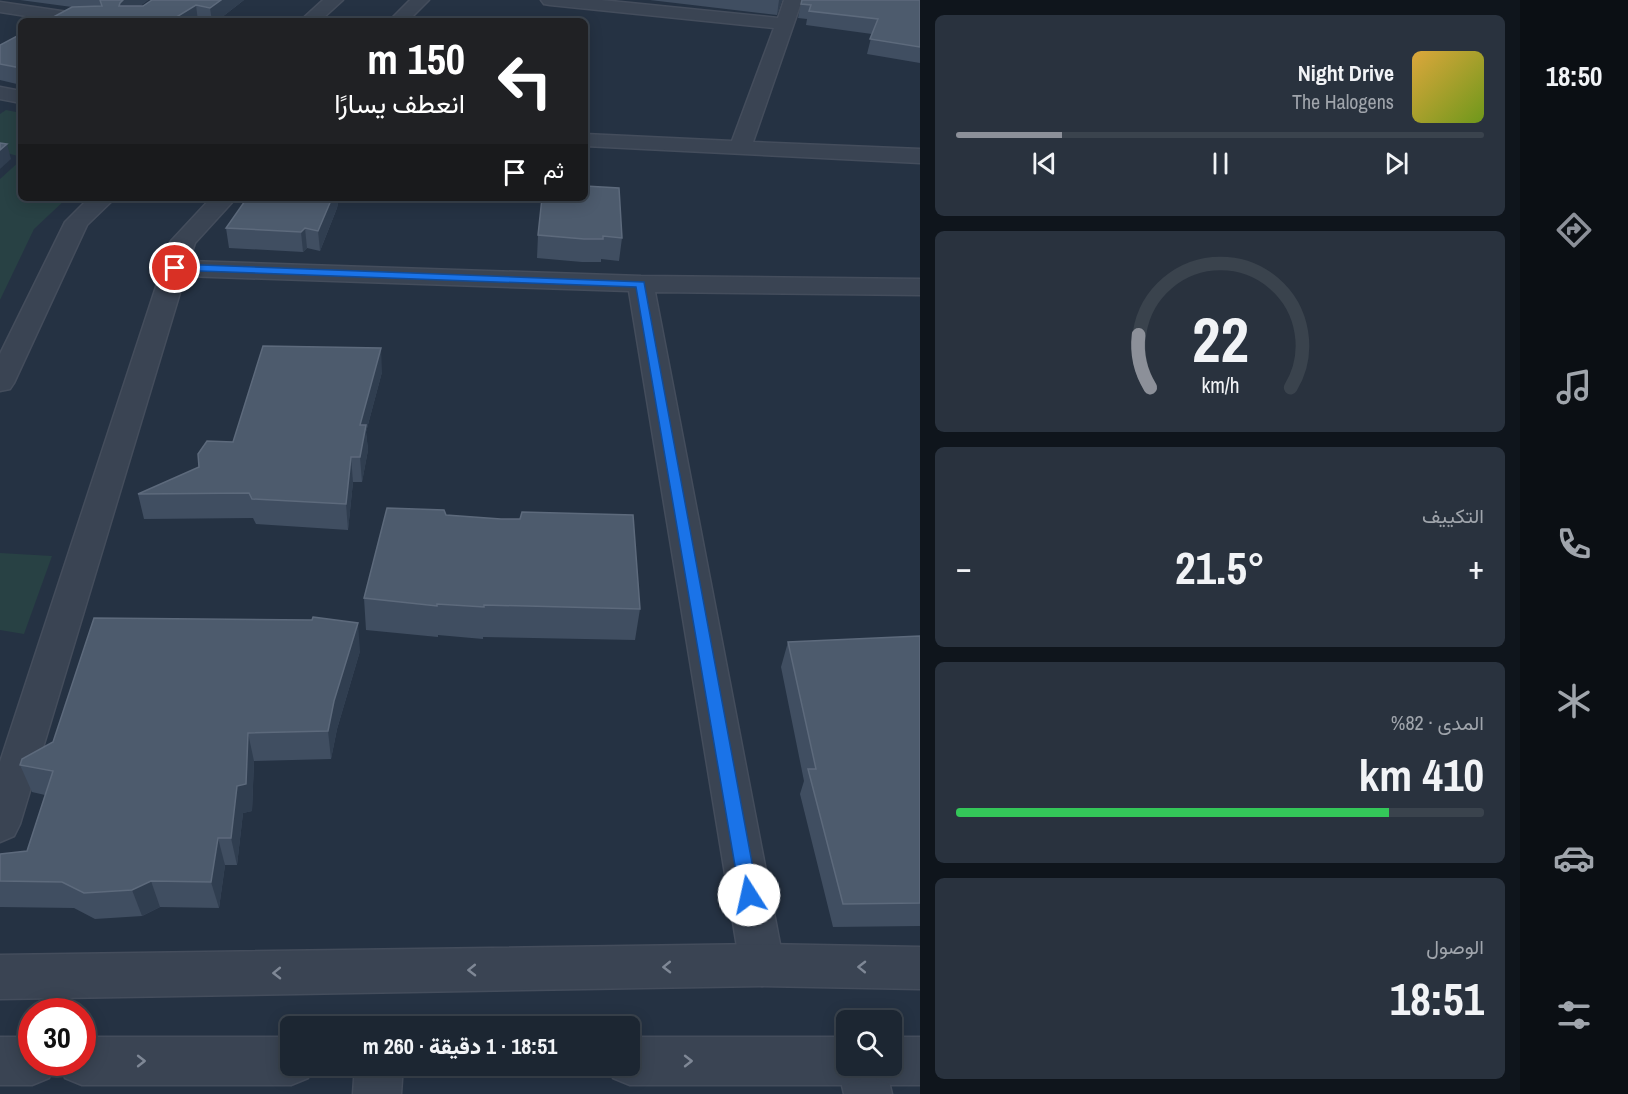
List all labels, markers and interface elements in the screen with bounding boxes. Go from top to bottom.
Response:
text: 150 m [367,31,465,87]
icon: left [486,42,564,120]
text: Night Drive [1298,58,1394,88]
text: 18:50 [1546,58,1602,94]
text: انعطف يسارًا [334,85,465,121]
text: The Halogens [1292,88,1394,115]
icon: previous [1028,147,1061,180]
icon: pause [1204,147,1237,180]
icon: next [1380,147,1413,180]
text: ثم [543,155,564,185]
icon: arrive [498,156,531,189]
icon: directions [1553,209,1595,251]
pin [149,242,200,293]
icon: arrive [158,251,191,284]
text: 22 [1192,297,1248,381]
icon: music [1553,366,1595,408]
text: km/h [1201,372,1239,401]
text: التكييف [1422,502,1484,529]
icon: phone [1553,523,1595,565]
text: 21.5° [1175,537,1265,598]
text: − [956,545,972,589]
text: + [1468,545,1484,589]
icon: climate [1553,680,1595,722]
text: المدى · 82% [1391,709,1484,736]
text: 410 km [1359,744,1484,805]
icon: car [1553,837,1595,879]
position arrow [717,863,781,927]
text: الوصول [1426,933,1484,960]
one-way arrow [662,961,671,973]
one-way arrow [857,961,866,973]
one-way arrow [467,964,476,976]
one-way arrow [272,967,281,979]
text: 18:51 [1390,968,1484,1029]
icon: filters [1553,994,1595,1036]
speed limit sign: 30 [18,998,96,1076]
map controls [836,1010,902,1076]
button: search [836,1010,902,1076]
text: 18:51 · 1 دقيقة · 260 m [363,1031,557,1061]
one-way arrow [136,1055,145,1067]
one-way arrow [684,1055,693,1067]

